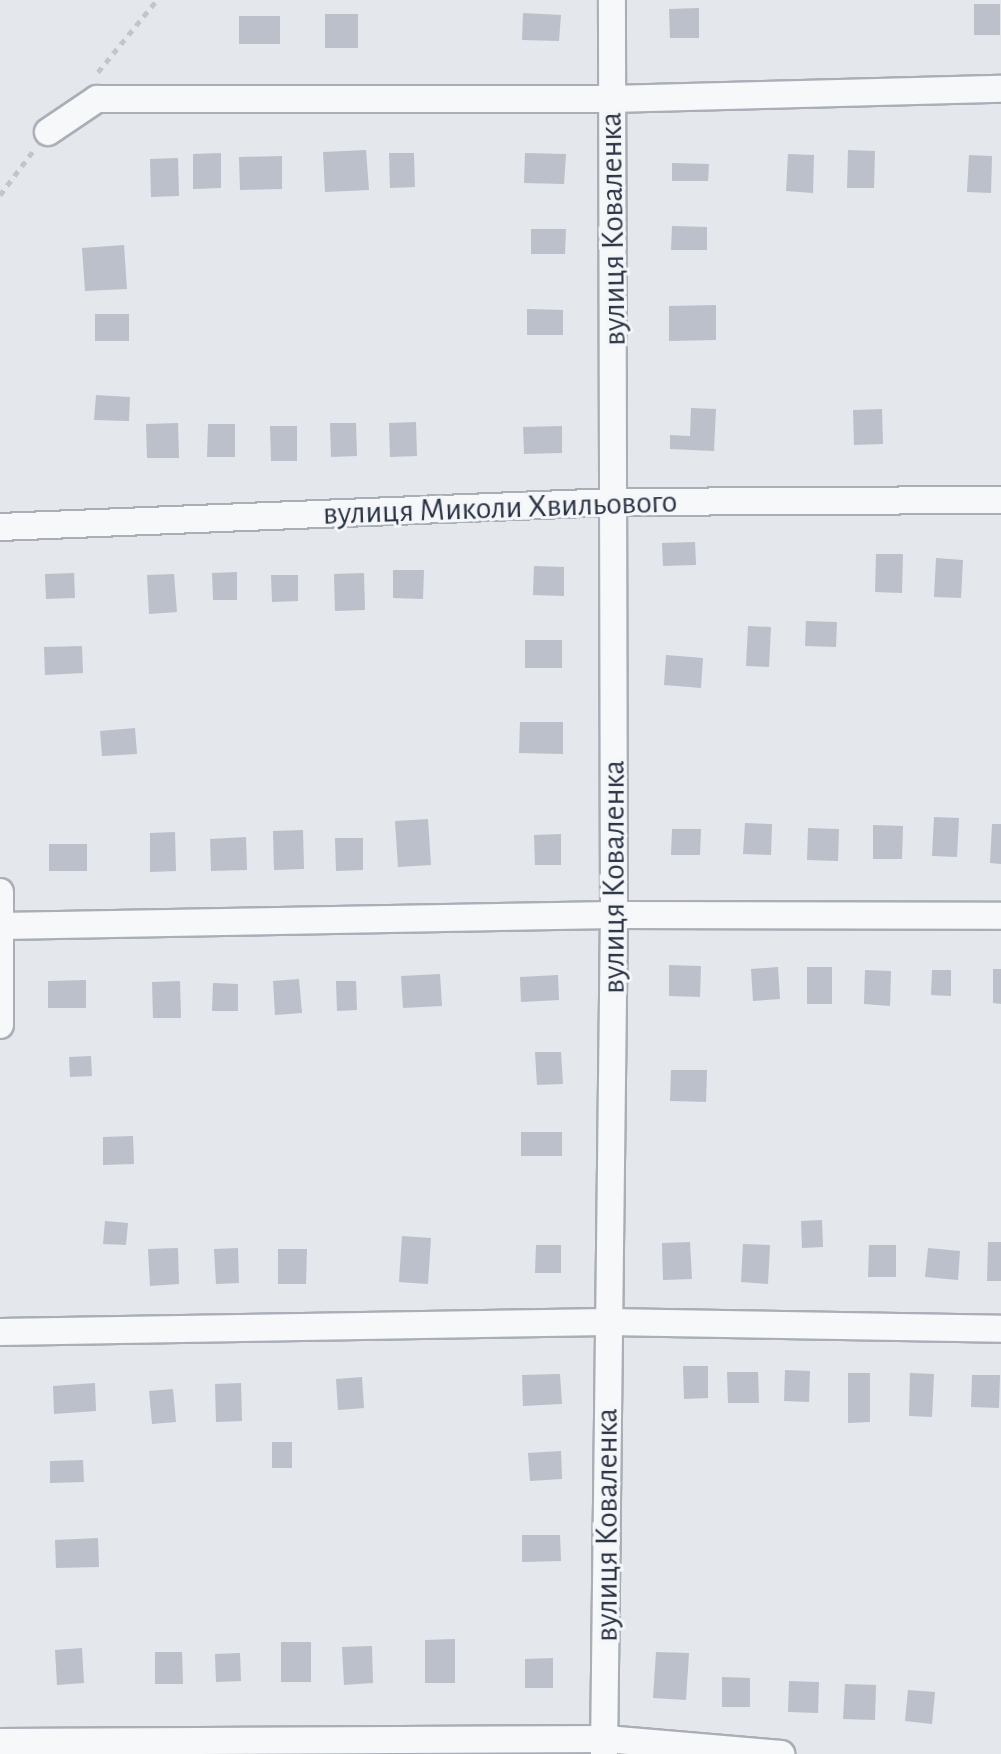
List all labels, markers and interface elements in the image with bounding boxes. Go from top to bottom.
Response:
street label: вулиця Коваленка [592,112,634,346]
street label: вулиця Миколи Хвильового [322,483,678,533]
street label: вулиця Коваленка [595,760,633,994]
street label: вулиця Коваленка [588,1408,626,1642]

